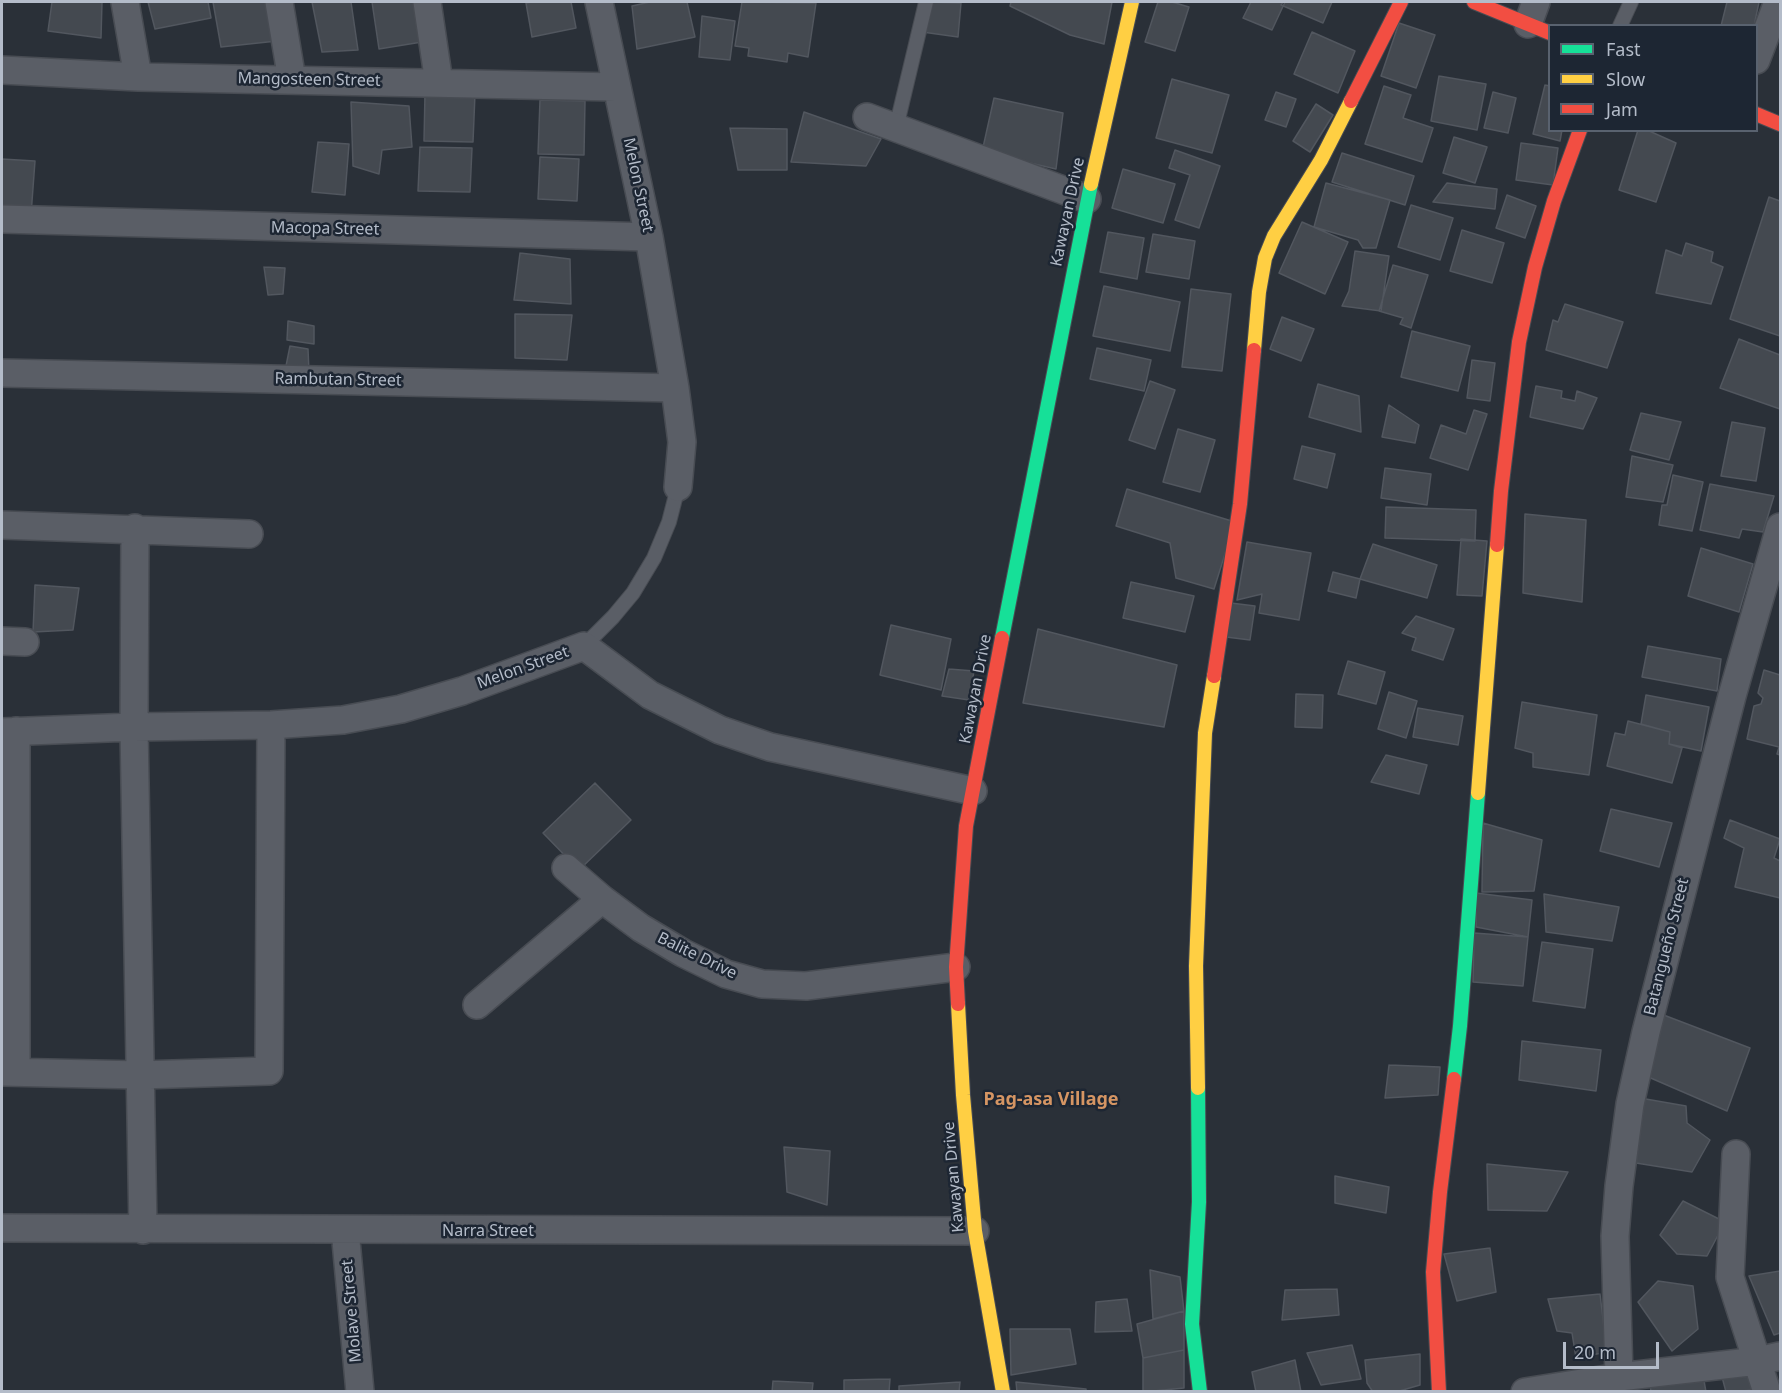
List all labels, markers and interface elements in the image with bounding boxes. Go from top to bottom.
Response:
legend [1548,24,1758,132]
text: Fast [1606,37,1641,61]
text: Slow [1606,67,1645,91]
street label: Mangosteen Street [237,69,381,91]
text: Jam [1606,97,1638,121]
street label: Melon Street [619,136,657,234]
street label: Kawayan Drive [1047,156,1089,268]
street label: Macopa Street [271,218,379,240]
street label: Rambutan Street [274,369,402,391]
street label: Kawayan Drive [956,633,996,745]
street label: Melon Street [475,643,571,693]
street label: Batangueño Street [1641,876,1693,1018]
street label: Balite Drive [654,928,740,984]
district label: Pag-asa Village [983,1089,1119,1111]
street label: Kawayan Drive [940,1121,968,1233]
street label: Narra Street [442,1221,534,1241]
street label: Molave Street [338,1259,366,1363]
scale bar [1566,1330,1662,1368]
text: 20 m [1574,1340,1616,1364]

